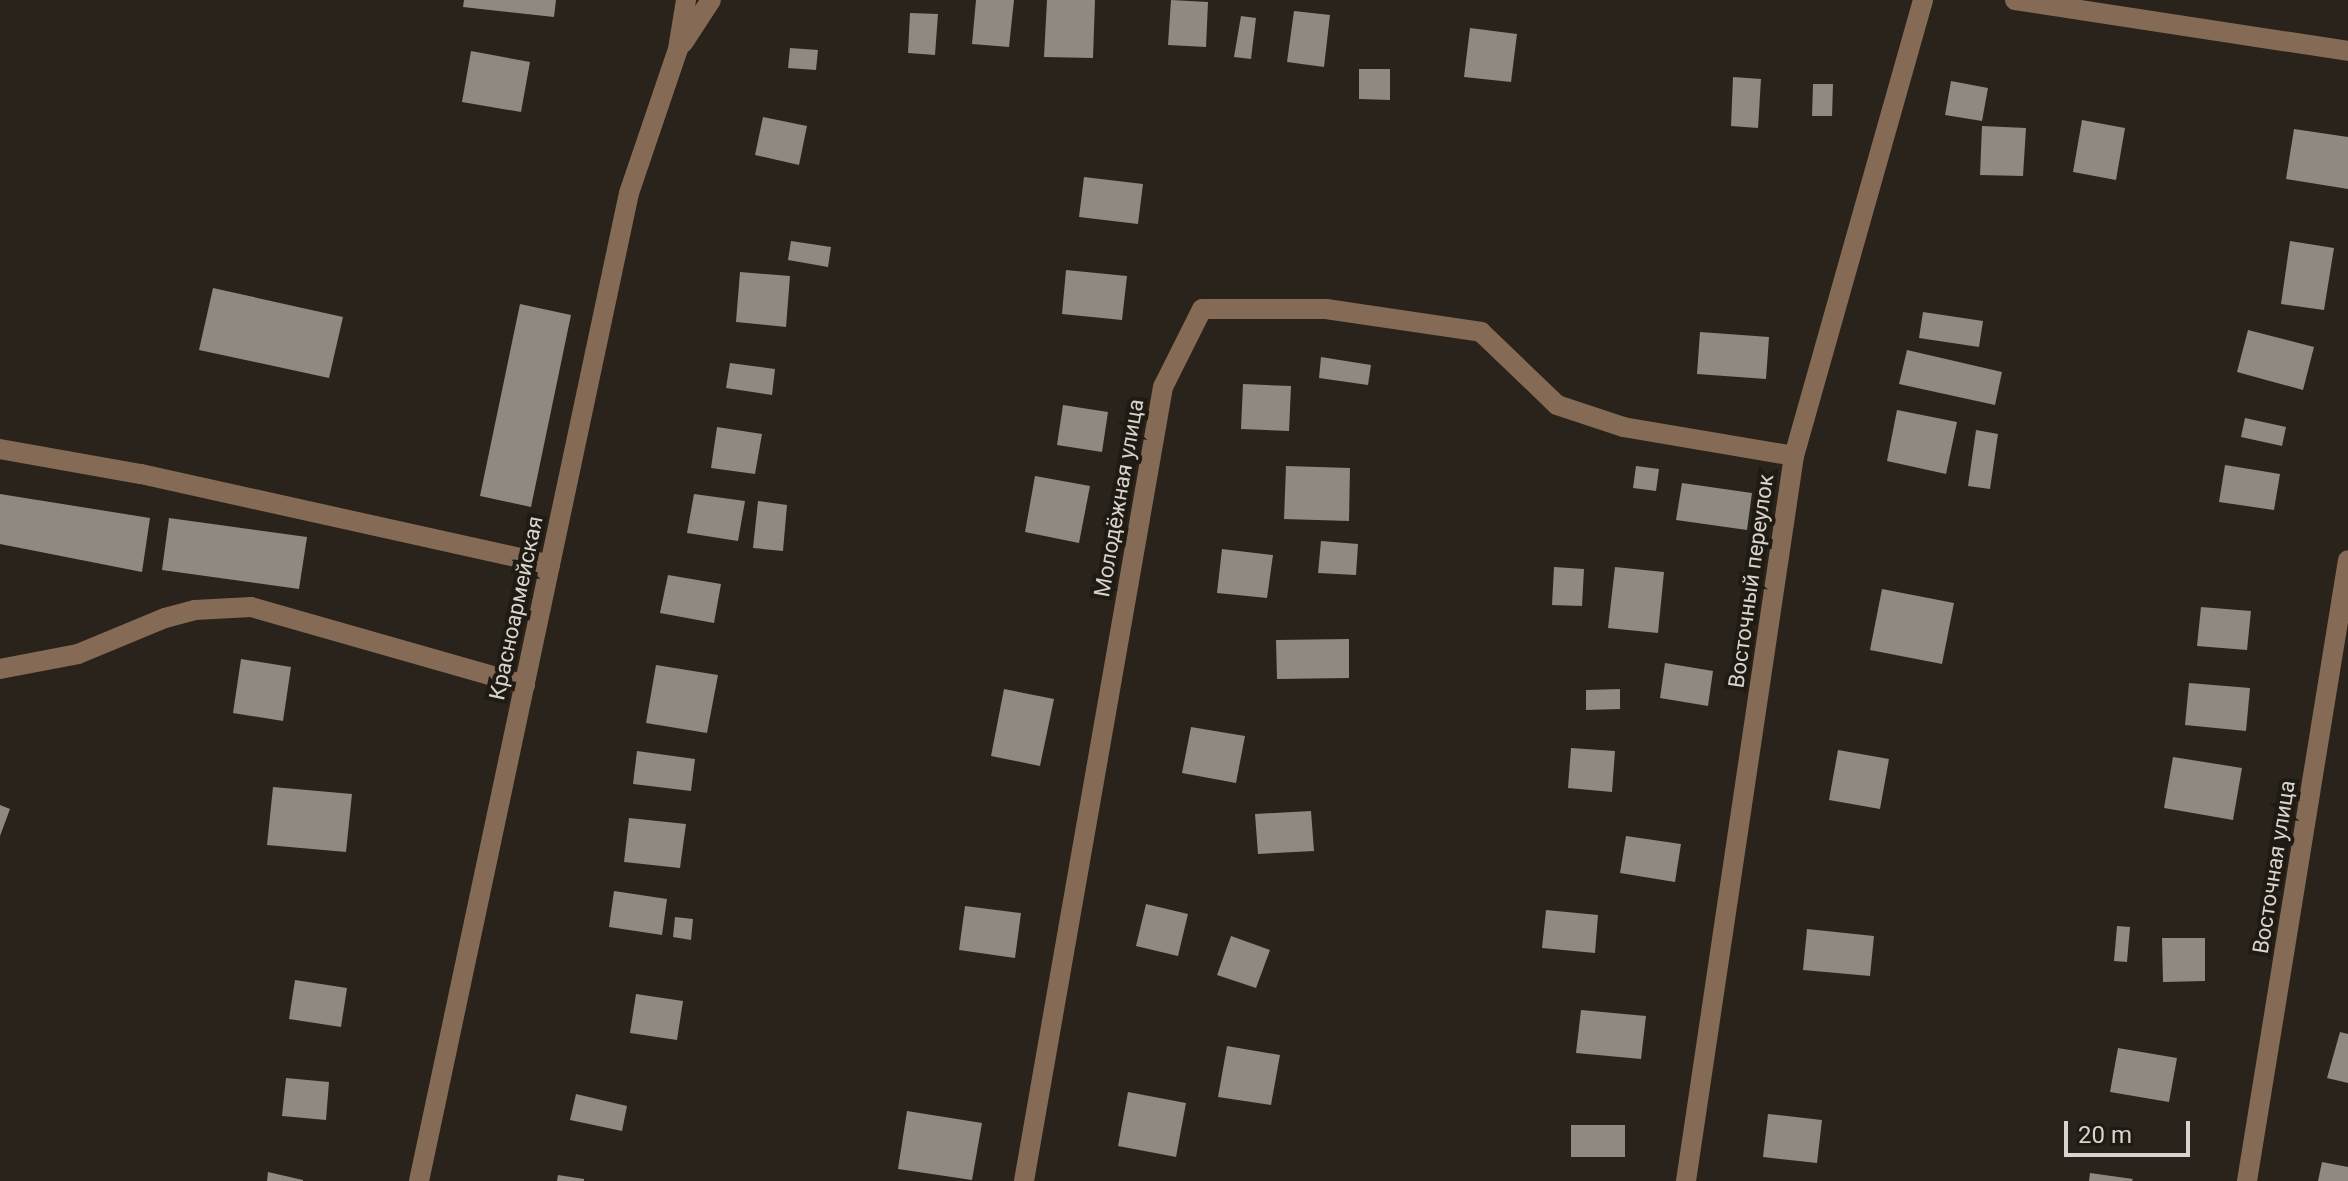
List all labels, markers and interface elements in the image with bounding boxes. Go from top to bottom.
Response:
street label: Молодёжная улица [1089,397,1149,599]
street label: Восточный переулок [1723,472,1779,690]
street label: Красноармейская [484,514,548,702]
street label: Восточная улица [2247,779,2301,955]
scale bar [2068,1105,2194,1155]
text: 20 m [2078,1121,2132,1149]

